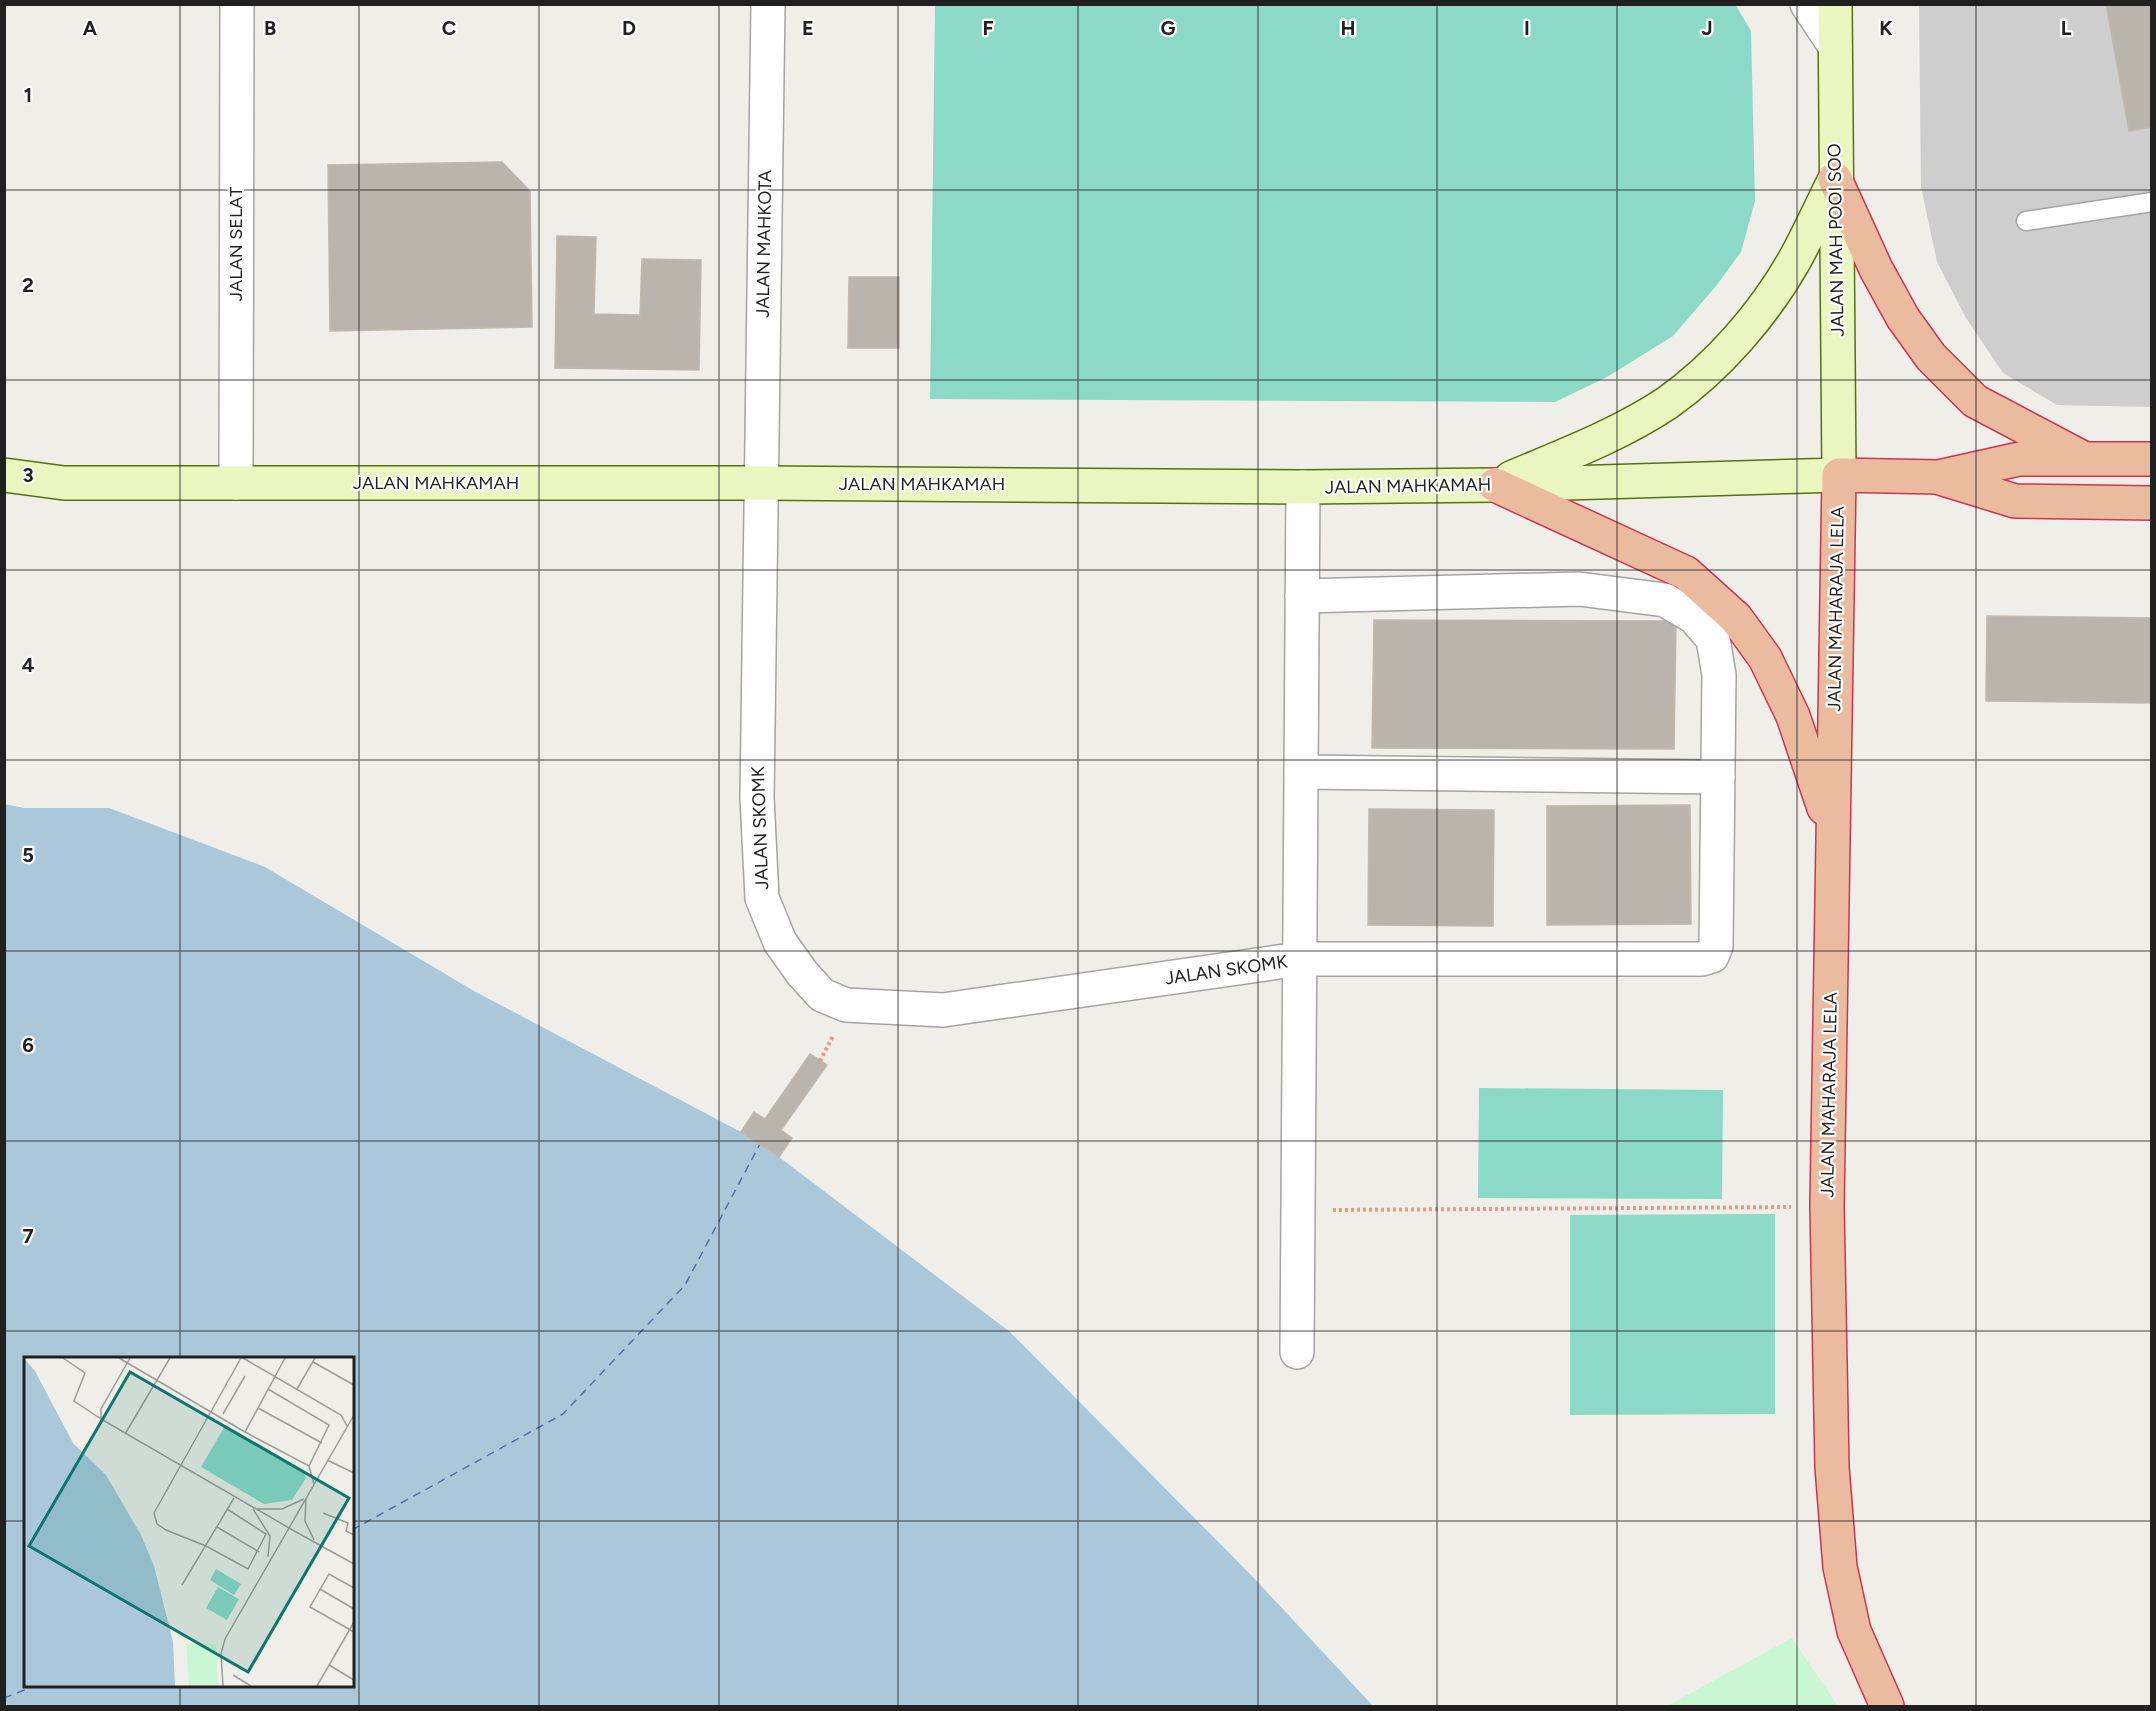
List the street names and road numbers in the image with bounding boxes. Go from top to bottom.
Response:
street label: JALAN MAH POOI SOO [1823,143,1849,337]
street label: JALAN MAHKOTA [752,170,776,318]
street label: JALAN SELAT [225,187,247,301]
street label: JALAN MAHKAMAH [353,472,519,494]
street label: JALAN MAHKAMAH [839,473,1005,495]
street label: JALAN MAHKAMAH [1325,474,1491,498]
street label: JALAN MAHARAJA LELA [1823,506,1849,712]
street label: JALAN SKOMK [747,766,773,890]
street label: JALAN SKOMK [1163,951,1289,989]
street label: JALAN MAHARAJA LELA [1816,992,1842,1198]

